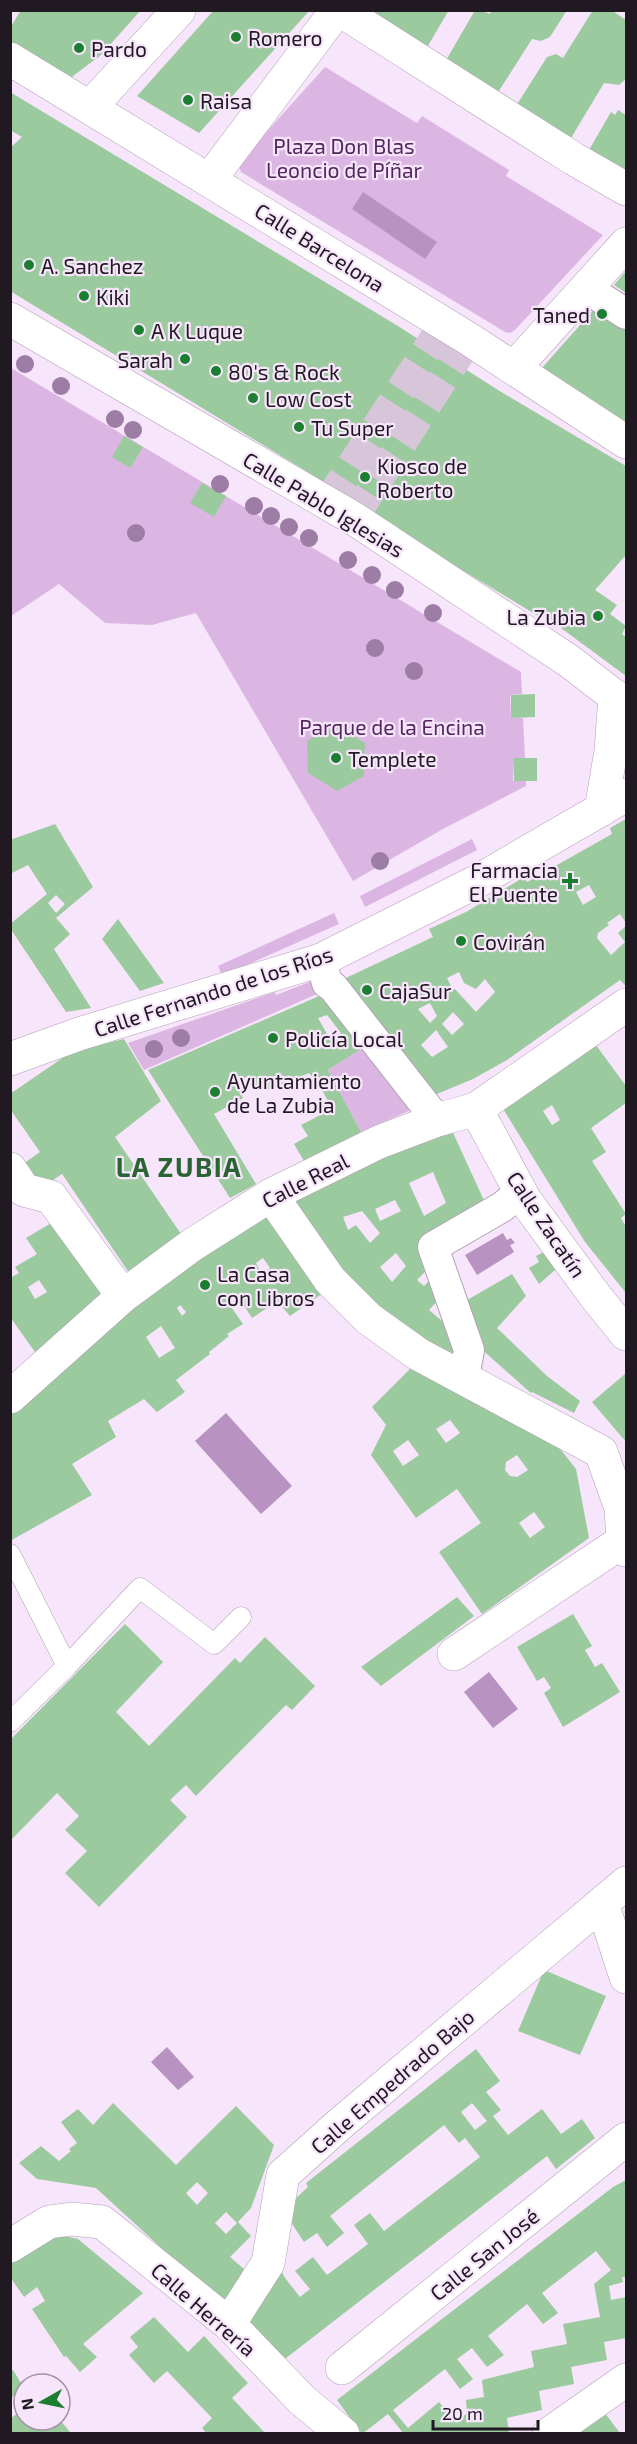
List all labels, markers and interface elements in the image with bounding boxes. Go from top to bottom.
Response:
place label: Romero [248,25,323,50]
marker: Romero [229,30,243,44]
place label: Pardo [91,36,147,61]
marker: Pardo [72,41,86,55]
place label: Raisa [200,88,252,113]
marker: Raisa [181,93,195,107]
park label: Plaza Don Blas Leoncio de Píñar [266,133,423,182]
street label: Calle Barcelona [251,197,389,297]
place label: A. Sanchez [41,253,144,278]
marker: A. Sanchez [22,258,36,272]
place label: Kiki [96,284,130,309]
marker: Kiki [77,289,91,303]
place label: Taned [533,302,590,327]
marker: Taned [595,307,609,321]
place label: A K Luque [151,318,243,343]
marker: A K Luque [132,323,146,337]
place label: Sarah [118,347,173,372]
marker: Sarah [178,352,192,366]
place label: 80's & Rock [228,359,340,384]
marker: 80's & Rock [209,364,223,378]
place label: Low Cost [265,386,352,411]
marker: Low Cost [246,391,260,405]
place label: Tu Super [311,415,394,440]
marker: Tu Super [292,420,306,434]
street label: Calle Pablo Iglesias [239,446,409,562]
place label: Kiosco de Roberto [377,453,467,502]
marker: Kiosco de Roberto [358,470,372,484]
place label: La Zubia [506,604,586,629]
marker: La Zubia [591,609,605,623]
park label: Parque de la Encina [299,714,485,739]
place label: Templete [348,746,437,771]
marker: Templete [329,751,343,765]
place label: Farmacia El Puente [469,857,558,906]
marker: Farmacia El Puente [563,874,577,888]
place label: Covirán [473,929,545,954]
marker: Covirán [454,934,468,948]
street label: Calle Fernando de los Ríos [90,941,336,1041]
place label: CajaSur [379,978,452,1004]
marker: CajaSur [360,983,374,997]
place label: Policía Local [285,1026,404,1051]
marker: Policía Local [266,1031,280,1045]
place label: Ayuntamiento de La Zubia [227,1068,361,1117]
marker: Ayuntamiento de La Zubia [208,1085,222,1099]
street label: Calle Real [258,1147,353,1212]
district label: LA ZUBIA [116,1150,242,1182]
street label: Calle Zacatín [502,1166,592,1282]
place label: La Casa con Libros [217,1261,315,1310]
marker: La Casa con Libros [198,1278,212,1292]
street label: Calle Empedrado Bajo [305,2003,479,2159]
street label: Calle San José [425,2203,543,2305]
street label: Calle Herrería [147,2257,261,2361]
north arrow [12,2372,72,2432]
scale bar [433,2393,538,2431]
text: N [16,2397,37,2412]
text: 20 m [442,2402,483,2424]

